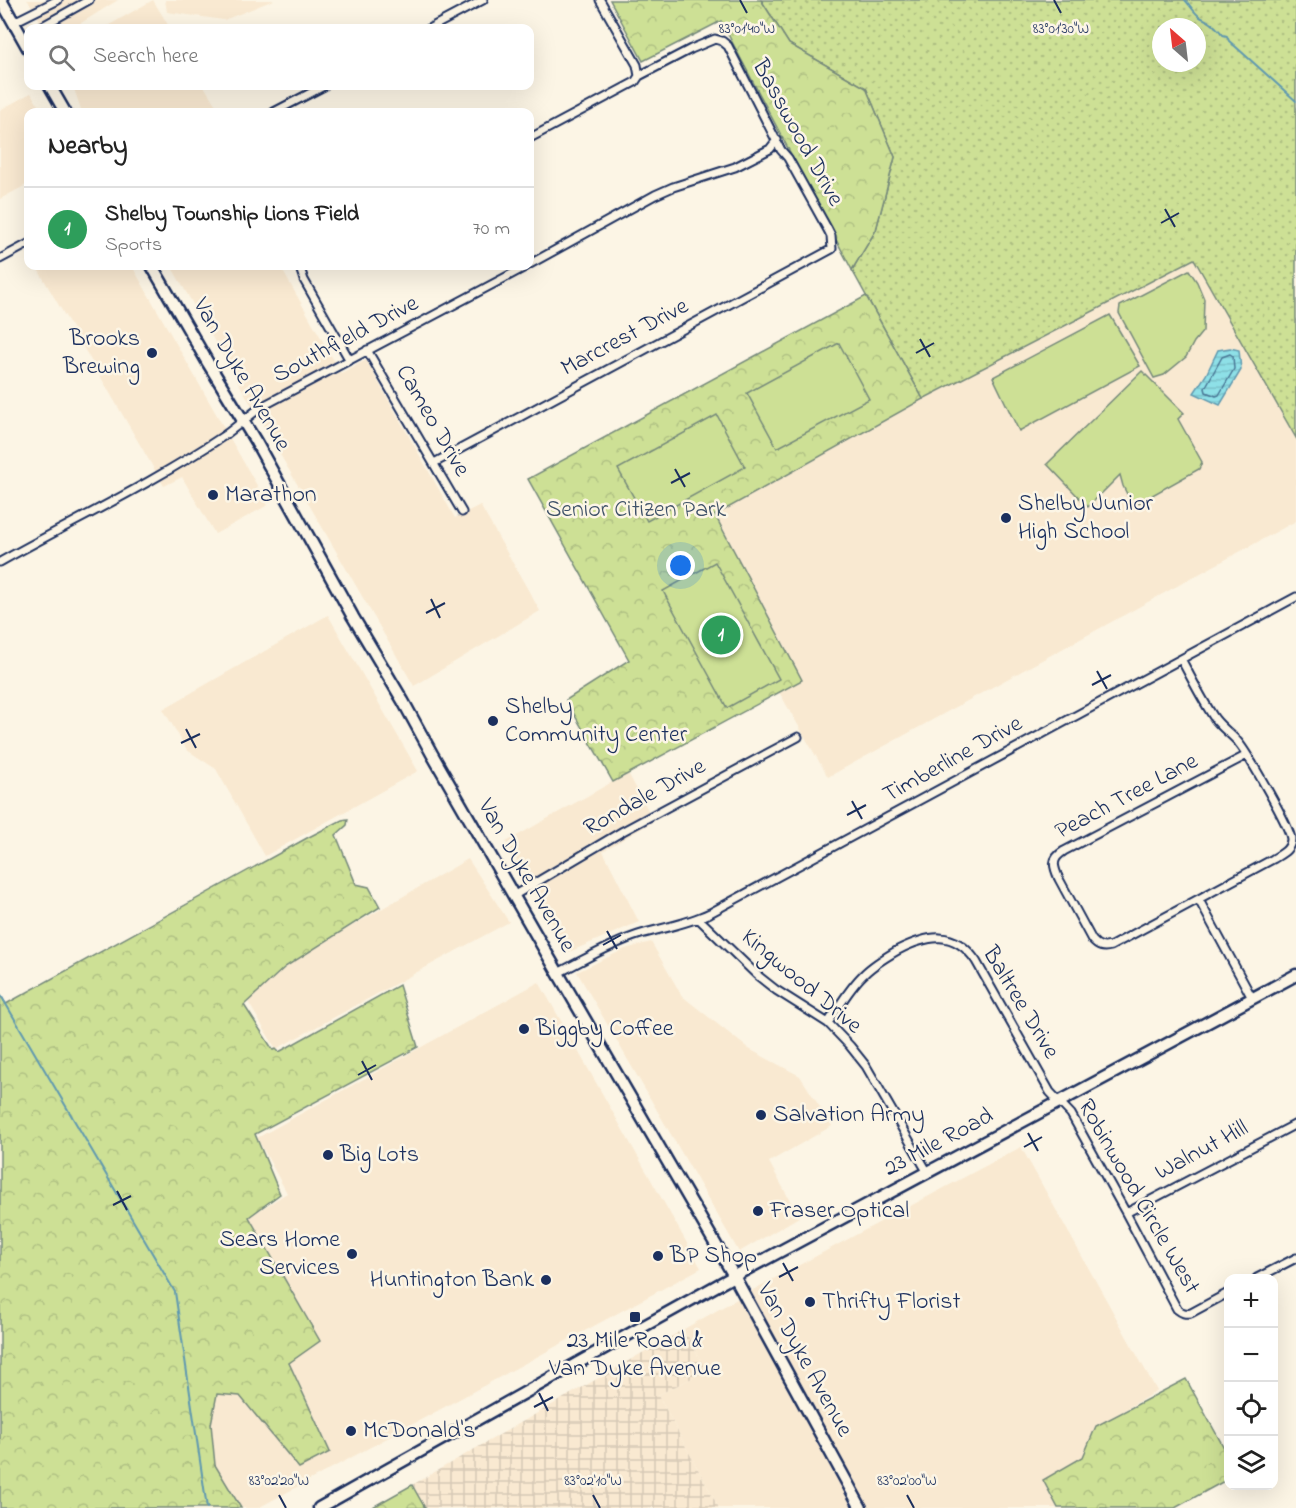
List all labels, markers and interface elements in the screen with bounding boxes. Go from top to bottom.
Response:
text: 83°01'40"W [719,18,775,40]
text: 83°01'30"W [1033,18,1089,40]
north arrow [1152,18,1206,72]
search box [24,24,534,90]
icon: search [45,41,78,74]
text: Search here [93,41,198,73]
street label: Basswood Drive [742,52,852,213]
text: Nearby [48,128,127,166]
text: Shelby Township Lions Field [105,199,359,231]
text: 1 [64,215,71,244]
text: 70 m [473,215,510,244]
text: Sports [105,231,162,260]
street label: Southfield Drive [267,287,425,393]
street label: Marcrest Drive [555,290,695,386]
street label: Van Dyke Avenue [181,291,299,459]
place label: Brooks Brewing [62,322,140,385]
marker: Brooks Brewing [145,346,159,360]
street label: Cameo Drive [386,359,478,484]
place label: Marathon [225,478,317,513]
place label: Shelby Junior High School [1018,487,1154,550]
marker: Marathon [206,488,220,502]
park label: Senior Citizen Park [546,493,727,528]
marker: Shelby Junior High School [999,511,1013,525]
your location [666,551,695,580]
pin: 1 [702,612,740,658]
place label: Shelby Community Center [505,690,688,754]
street label: Timberline Drive [877,707,1029,813]
marker: Shelby Community Center [486,714,500,728]
street label: Peach Tree Lane [1049,744,1205,849]
street label: Rondale Drive [578,750,713,846]
street label: Van Dyke Avenue [466,792,584,960]
street label: Kingwood Drive [733,921,869,1043]
street label: Baltree Drive [972,939,1068,1066]
place label: Biggby Coffee [535,1012,674,1048]
marker: Biggby Coffee [517,1022,531,1036]
street label: Robinwood Circle West [1068,1093,1208,1301]
place label: Salvation Army [773,1098,925,1134]
street label: 23 Mile Road [878,1099,1001,1187]
marker: Salvation Army [754,1108,768,1122]
street label: Walnut Hill [1149,1112,1255,1190]
place label: Big Lots [339,1138,419,1173]
marker: Big Lots [321,1148,335,1162]
place label: Fraser Optical [769,1194,909,1229]
marker: Fraser Optical [751,1204,765,1218]
place label: Sears Home Services [219,1223,340,1286]
place label: BP Shop [669,1239,757,1274]
marker: Sears Home Services [345,1247,359,1261]
marker: BP Shop [651,1249,665,1263]
place label: Huntington Bank [370,1263,534,1298]
marker: Huntington Bank [539,1273,553,1287]
map controls [1224,1274,1278,1490]
button: + [1224,1274,1278,1328]
street label: Van Dyke Avenue [746,1275,861,1444]
place label: Thrifty Florist [822,1285,961,1321]
marker: Thrifty Florist [803,1295,817,1309]
marker: 23 Mile Road & Van Dyke Avenue [628,1310,642,1324]
place label: 23 Mile Road & Van Dyke Avenue [548,1324,721,1388]
button: − [1224,1328,1278,1382]
button: locate [1224,1382,1278,1436]
place label: McDonald's [363,1414,475,1449]
marker: McDonald's [344,1424,358,1438]
button: layers [1224,1436,1278,1490]
text: 83°02'20"W [249,1470,309,1492]
text: 83°02'10"W [564,1470,622,1492]
text: 83°02'00"W [877,1470,937,1492]

